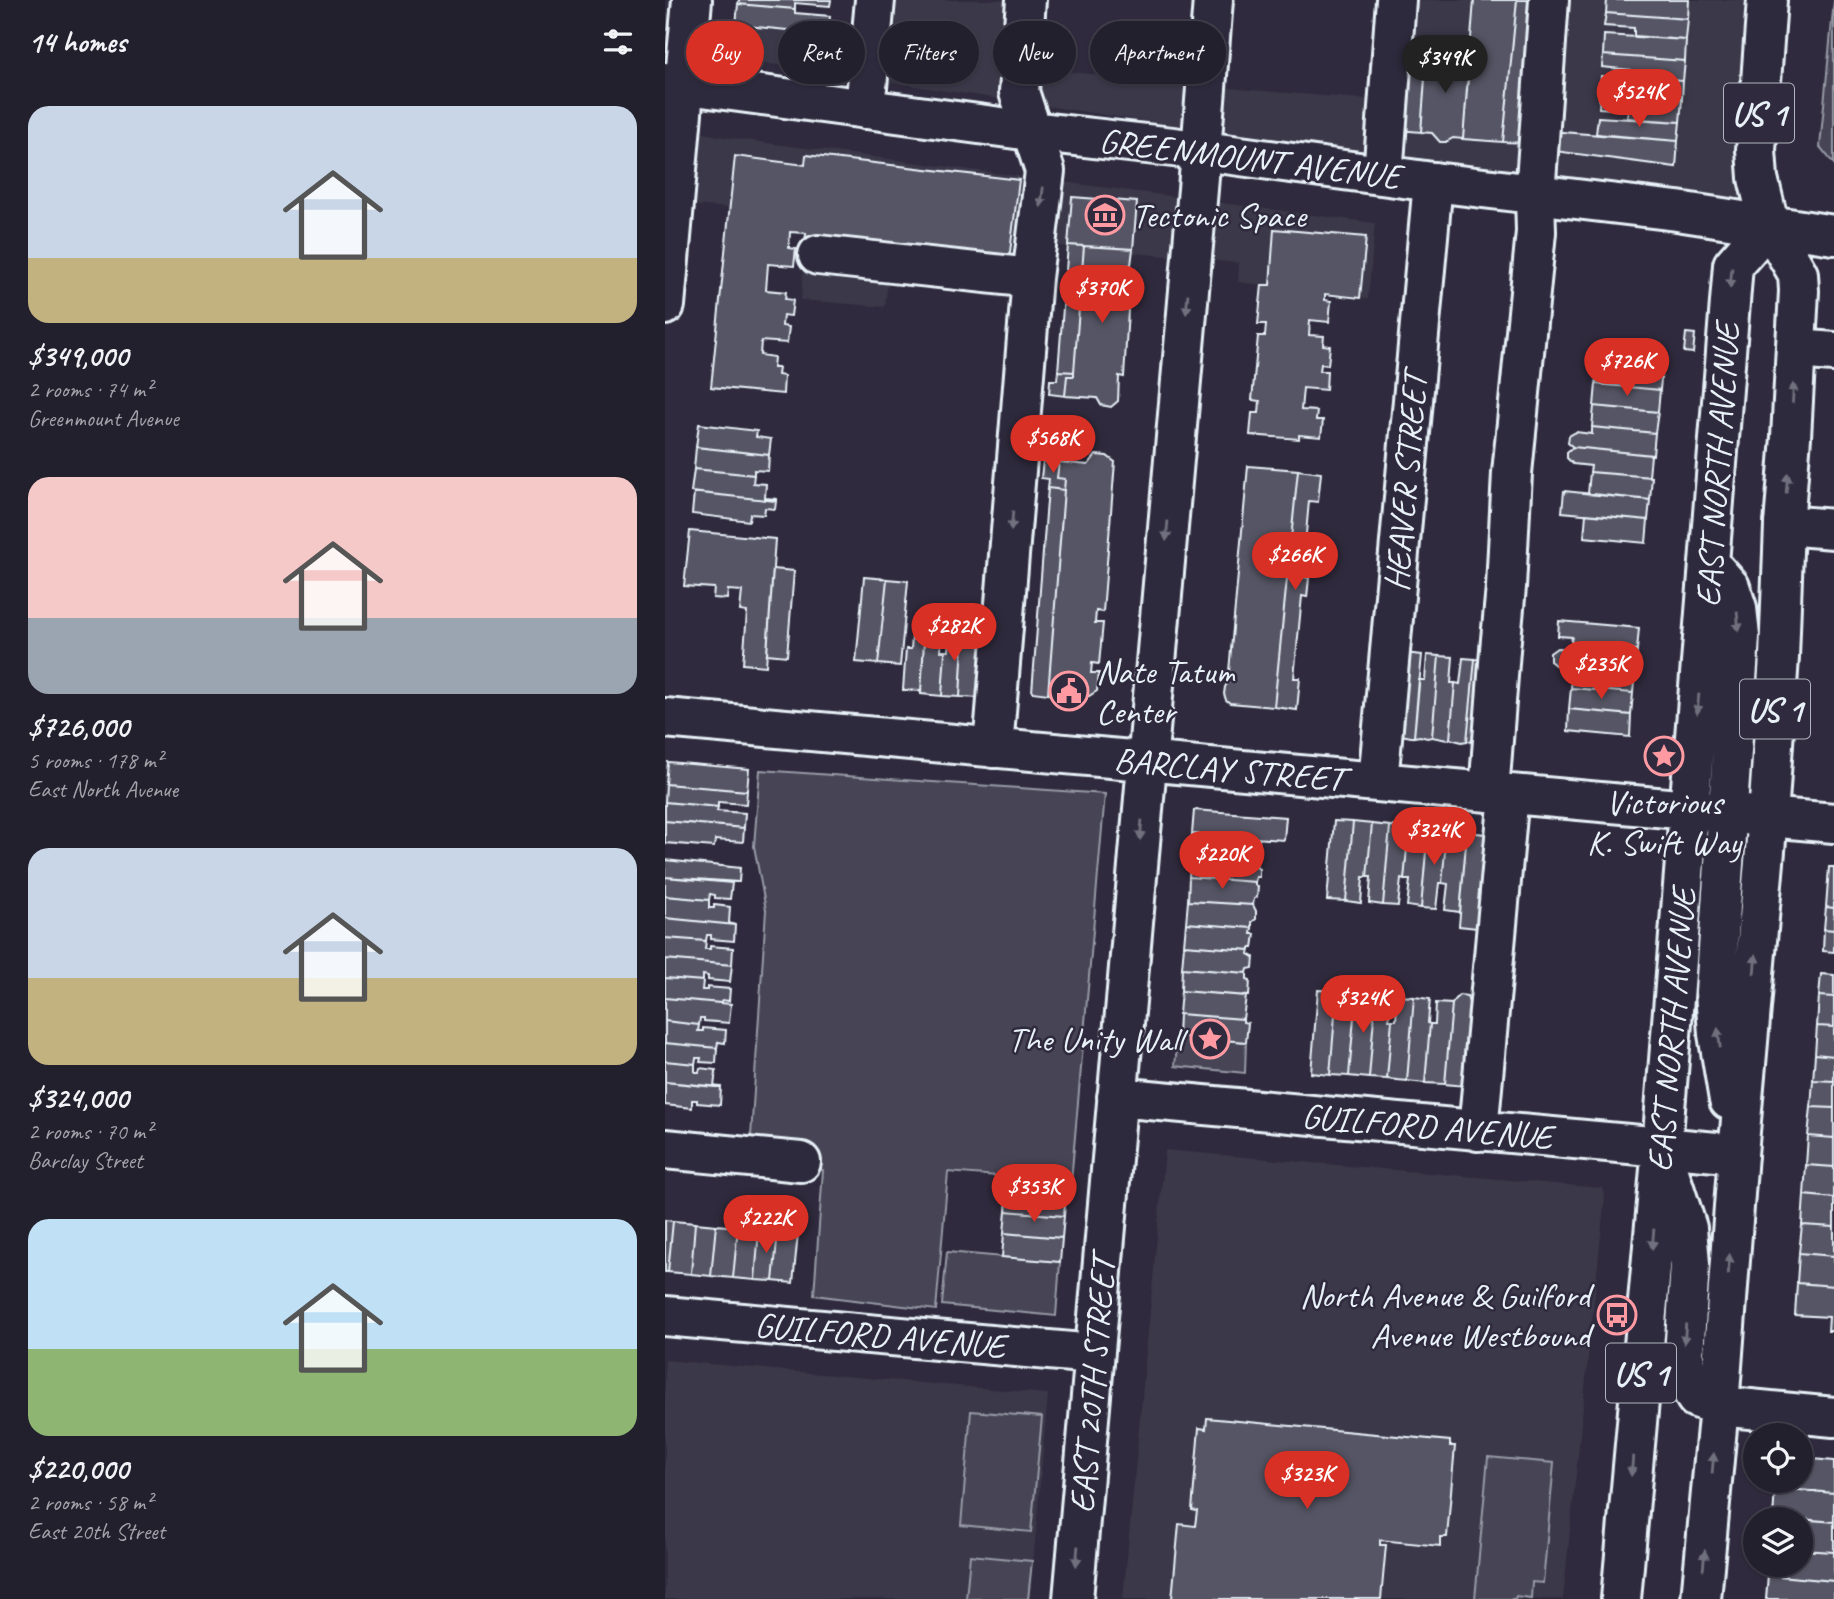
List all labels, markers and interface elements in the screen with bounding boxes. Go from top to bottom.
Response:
chip: Buy [686,21,764,84]
chip: Rent [778,21,865,84]
chip: Filters [879,21,979,84]
chip: New [993,21,1076,84]
chip: Apartment [1090,21,1226,84]
text: 14 homes [28,23,126,61]
icon: filters [599,23,637,61]
pin: $349K [1396,36,1494,95]
text: $349K [1419,43,1471,72]
pin: $524K [1590,69,1688,129]
text: $524K [1613,77,1665,106]
road number: US 1 [1724,83,1794,142]
street label: GREENMOUNT AVENUE [1097,118,1408,200]
icon: home [270,152,396,278]
one-way arrow [1037,186,1048,208]
place label: Tectonic Space [1132,193,1308,238]
museum icon: Tectonic Space [1084,194,1126,236]
pin: $370K [1053,266,1151,325]
one-way arrow [1725,268,1736,290]
text: $370K [1076,273,1129,302]
one-way arrow [1181,293,1192,315]
street label: EAST NORTH AVENUE [1685,317,1750,608]
text: $349,000 [28,337,128,375]
pin: $726K [1578,338,1676,398]
text: $726K [1600,346,1654,375]
street label: HEAVER STREET [1374,364,1438,593]
text: 2 rooms · 74 m² [28,375,152,404]
one-way arrow [1788,382,1799,404]
text: Greenmount Avenue [28,404,179,433]
pin: $568K [1004,416,1102,475]
text: $568K [1026,423,1080,452]
one-way arrow [1782,472,1793,494]
one-way arrow [1006,510,1017,532]
one-way arrow [1162,520,1173,542]
icon: home [270,523,396,649]
pin: $266K [1246,532,1344,592]
text: $266K [1268,540,1322,569]
pin: $282K [905,604,1003,663]
text: $282K [927,611,981,640]
one-way arrow [1733,611,1744,633]
pin: $235K [1552,642,1650,701]
place label: Nate Tatum Center [1096,649,1236,734]
text: $235K [1575,649,1627,678]
public building icon: Nate Tatum Center [1048,670,1090,712]
road number: US 1 [1740,680,1810,738]
one-way arrow [1692,693,1703,715]
text: $726,000 [28,708,129,746]
place icon: Victorious K. Swift Way [1643,735,1685,777]
street label: BARCLAY STREET [1112,737,1355,803]
text: 5 rooms · 178 m² [28,746,163,775]
text: East North Avenue [28,775,178,804]
place label: Victorious K. Swift Way [1587,780,1743,865]
pin: $324K [1385,808,1483,867]
text: $324K [1407,815,1461,844]
one-way arrow [1135,819,1146,841]
pin: $220K [1173,832,1271,891]
text: $220K [1195,839,1249,868]
street label: EAST NORTH AVENUE [1637,882,1707,1174]
icon: home [270,894,396,1020]
one-way arrow [1750,953,1761,975]
pin: $324K [1314,976,1412,1035]
text: $324K [1336,983,1390,1012]
place label: The Unity Wall [1008,1017,1189,1062]
place icon: The Unity Wall [1189,1018,1231,1060]
one-way arrow [1713,1027,1724,1049]
text: $324,000 [28,1079,128,1117]
street label: GUILFORD AVENUE [1300,1093,1558,1160]
text: 2 rooms · 70 m² [28,1117,152,1146]
text: Barclay Street [28,1146,143,1175]
pin: $353K [985,1164,1083,1224]
text: $353K [1008,1172,1060,1201]
pin: $222K [717,1196,815,1255]
text: $222K [739,1203,793,1232]
one-way arrow [1647,1229,1658,1251]
street label: EAST 20TH STREET [1059,1246,1127,1515]
one-way arrow [1724,1253,1735,1275]
icon: home [270,1265,396,1391]
place label: North Avenue & Guilford Avenue Westbound [1300,1273,1595,1358]
bus stop icon: North Avenue & Guilford Avenue Westbound [1596,1294,1638,1336]
street label: GUILFORD AVENUE [753,1302,1011,1369]
one-way arrow [1679,1323,1690,1345]
road number: US 1 [1606,1344,1676,1402]
map controls [1743,1423,1813,1577]
button: locate [1743,1423,1813,1493]
text: $220,000 [28,1450,128,1488]
pin: $323K [1258,1452,1356,1511]
one-way arrow [1708,1452,1719,1474]
one-way arrow [1627,1455,1638,1477]
text: $323K [1280,1459,1334,1488]
text: 2 rooms · 58 m² [28,1488,152,1517]
button: layers [1743,1507,1813,1577]
text: East 20th Street [28,1517,165,1546]
one-way arrow [1071,1545,1082,1567]
one-way arrow [1699,1548,1710,1570]

